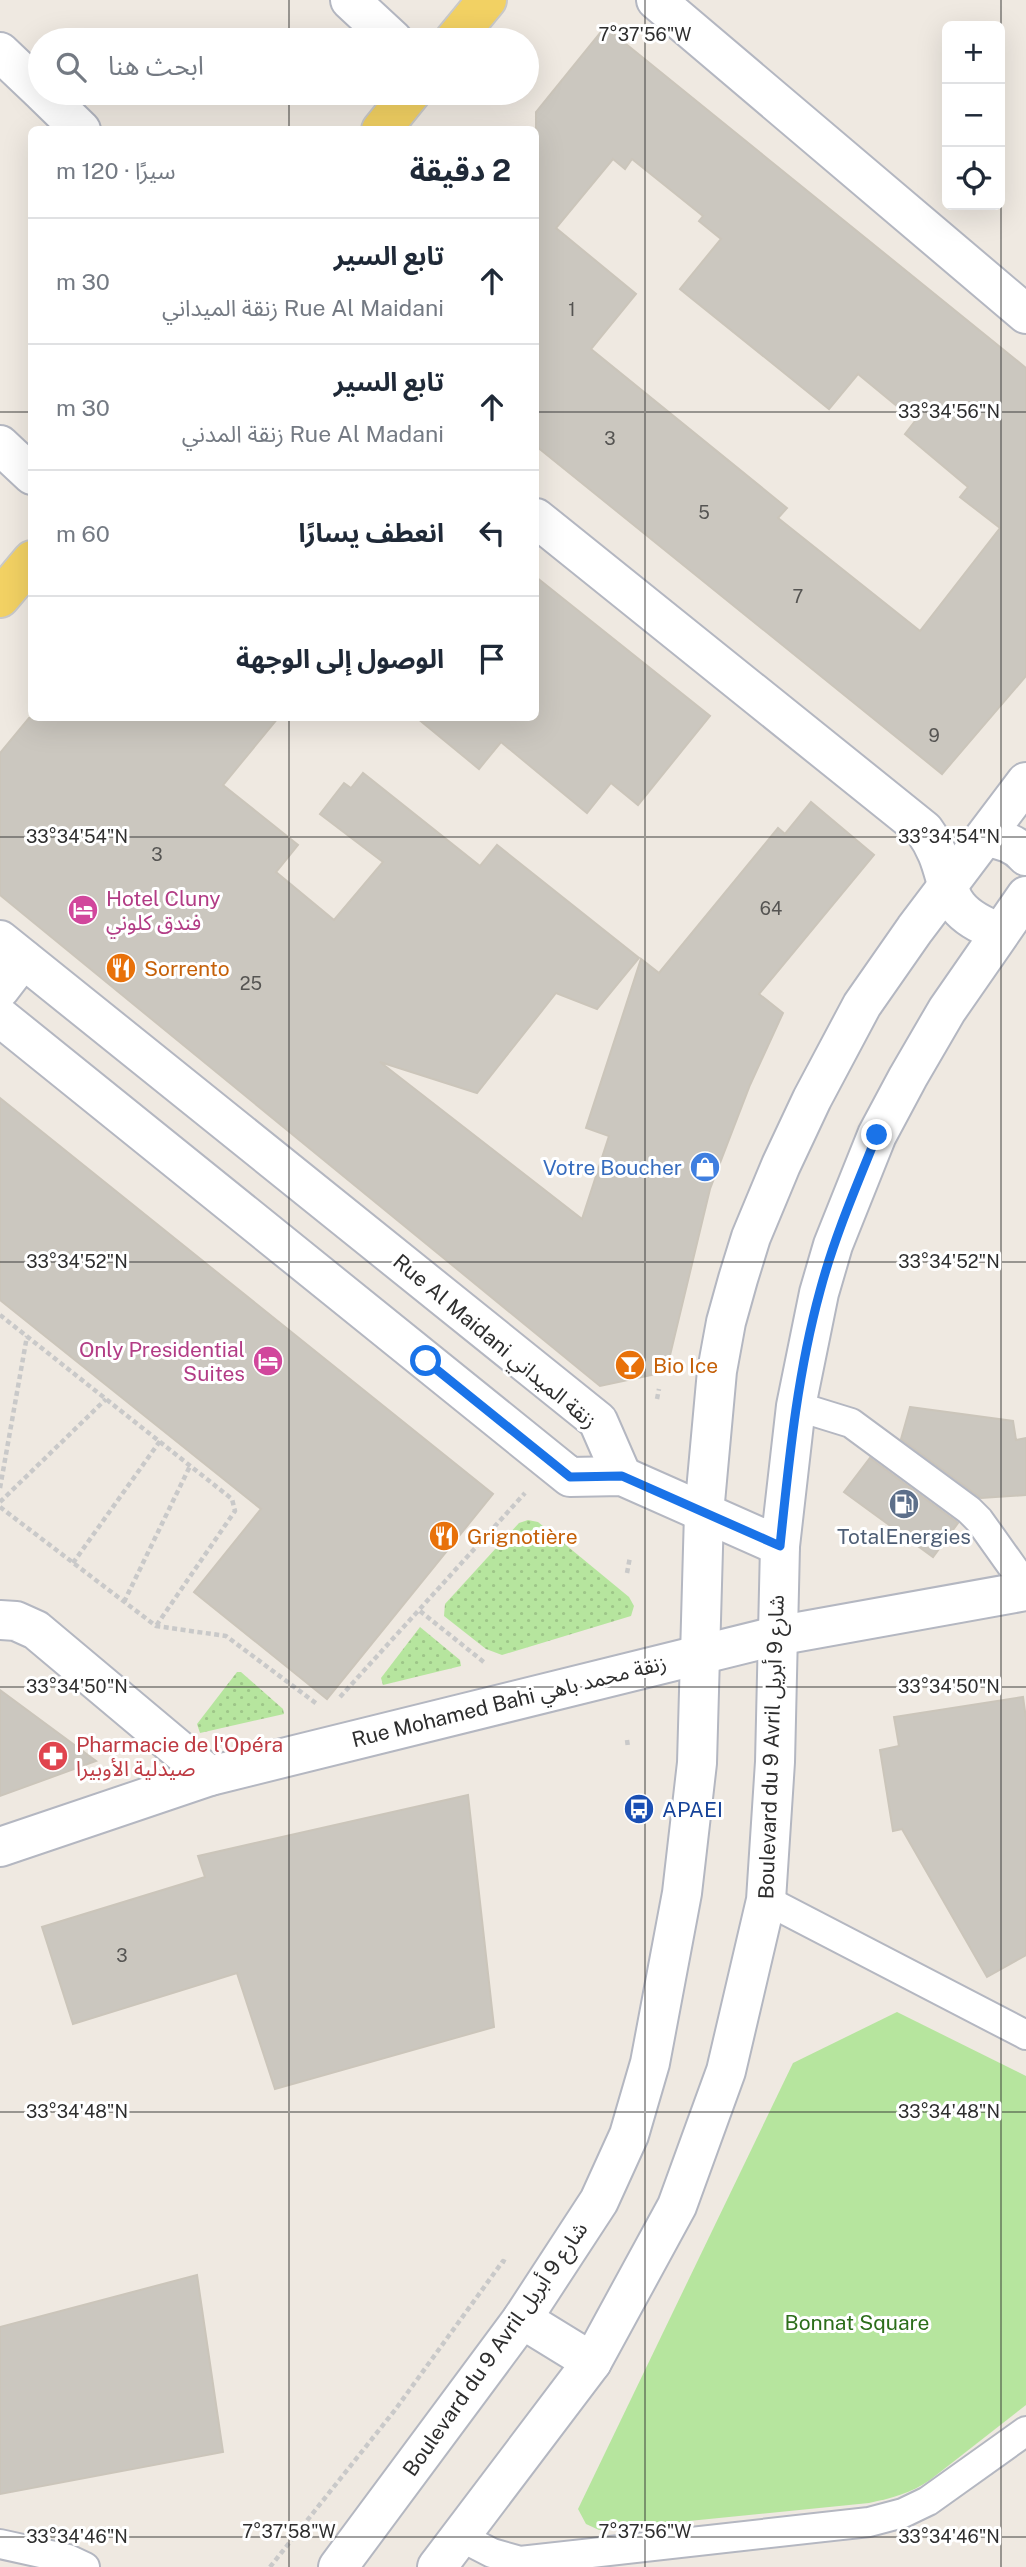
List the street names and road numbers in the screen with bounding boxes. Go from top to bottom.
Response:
street label: Rue Al Maidani زنقة الميداني [386,1249,602,1436]
street label: Boulevard du 9 Avril شارع 9 أبريل [753,1594,792,1900]
street label: Rue Mohamed Bahi زنقة محمد باهي [349,1650,670,1756]
street label: Boulevard du 9 Avril شارع 9 أبريل [397,2217,595,2483]

